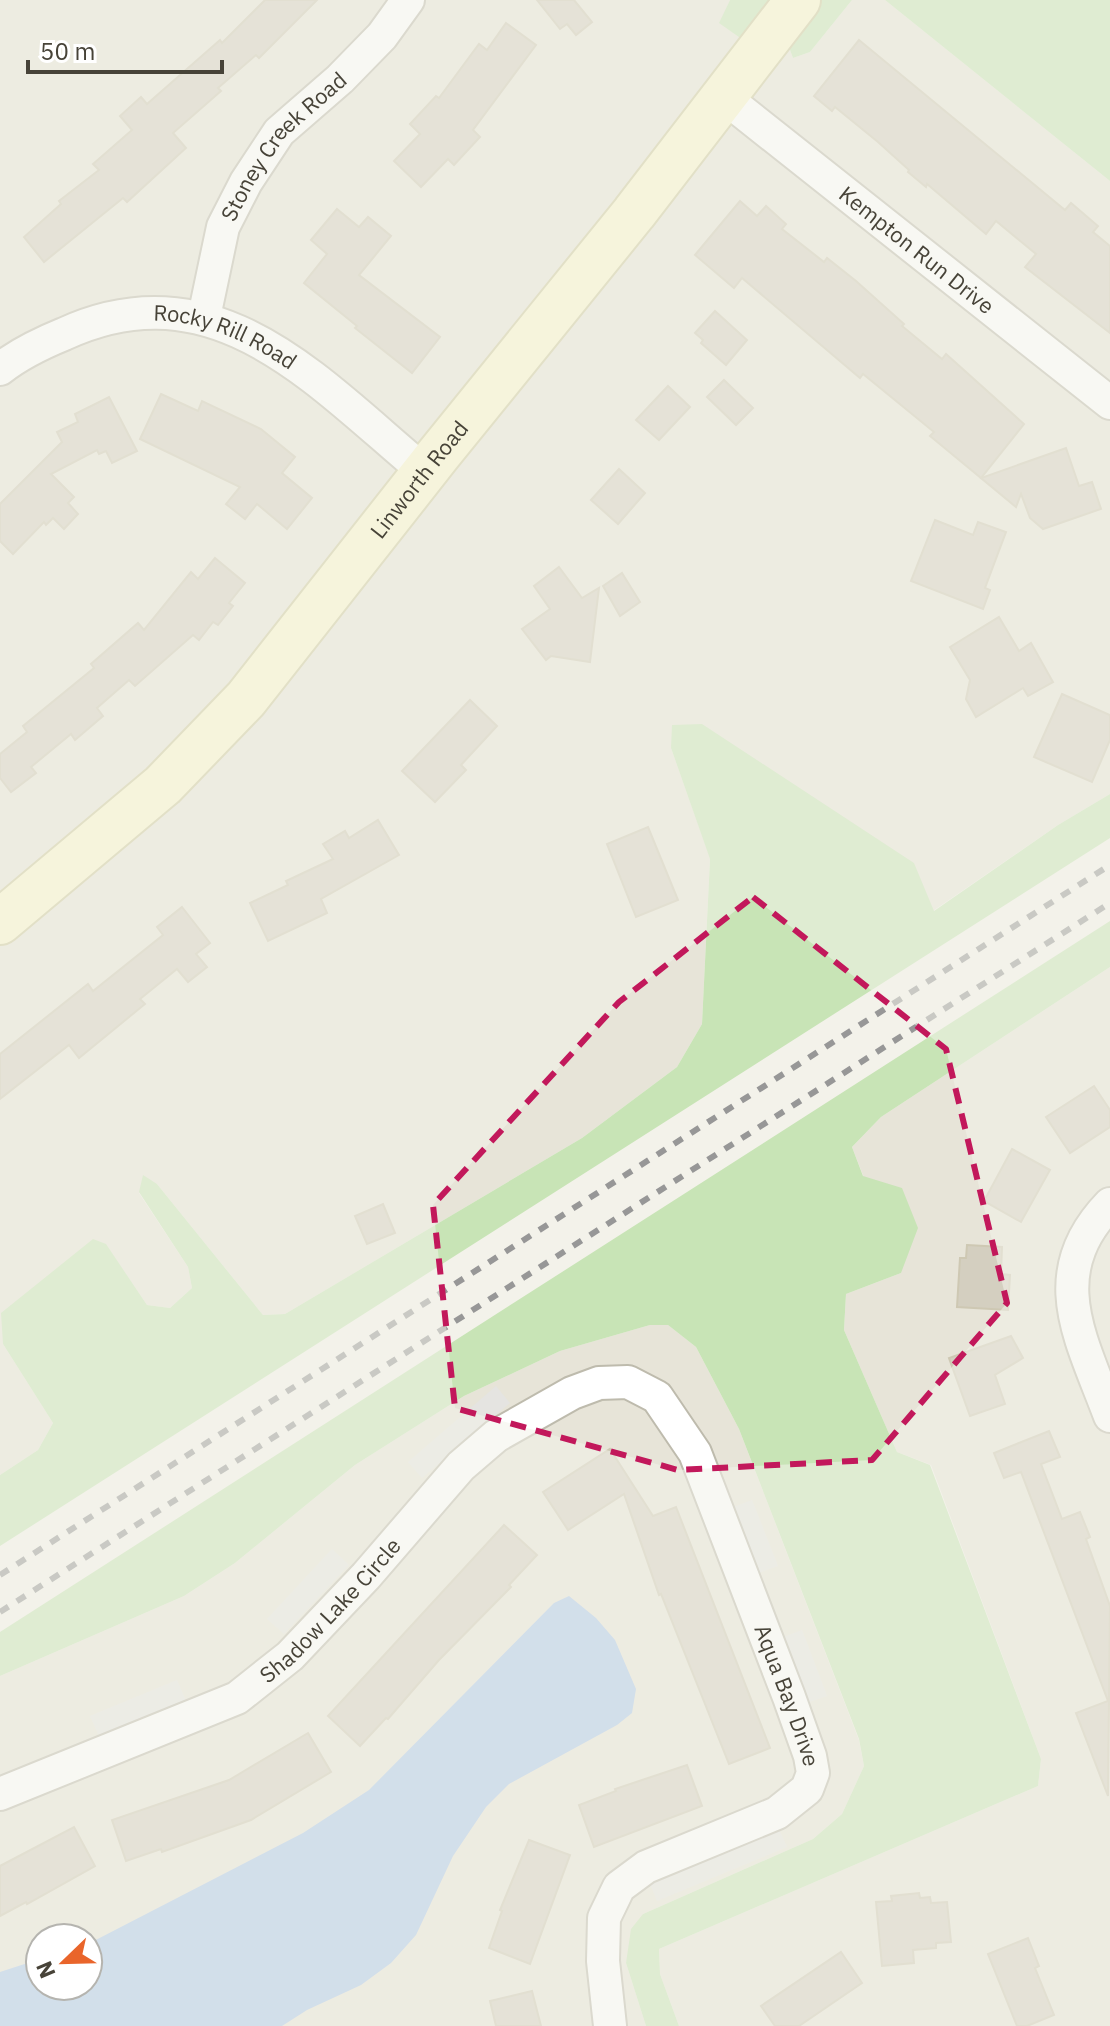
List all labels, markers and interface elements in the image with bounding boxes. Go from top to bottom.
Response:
scale bar [28,24,222,74]
text: 50 m [40,35,95,67]
street label: Stoney Creek Road [214,65,352,226]
street label: Kempton Run Drive [833,179,1001,320]
street label: Rocky Rill Road [153,298,303,375]
street label: Linworth Road [363,414,474,544]
street label: Shadow Lake Circle [253,1531,407,1689]
street label: Aqua Bay Drive [748,1620,827,1768]
north arrow [24,1922,104,2002]
text: N [29,1957,62,1983]

